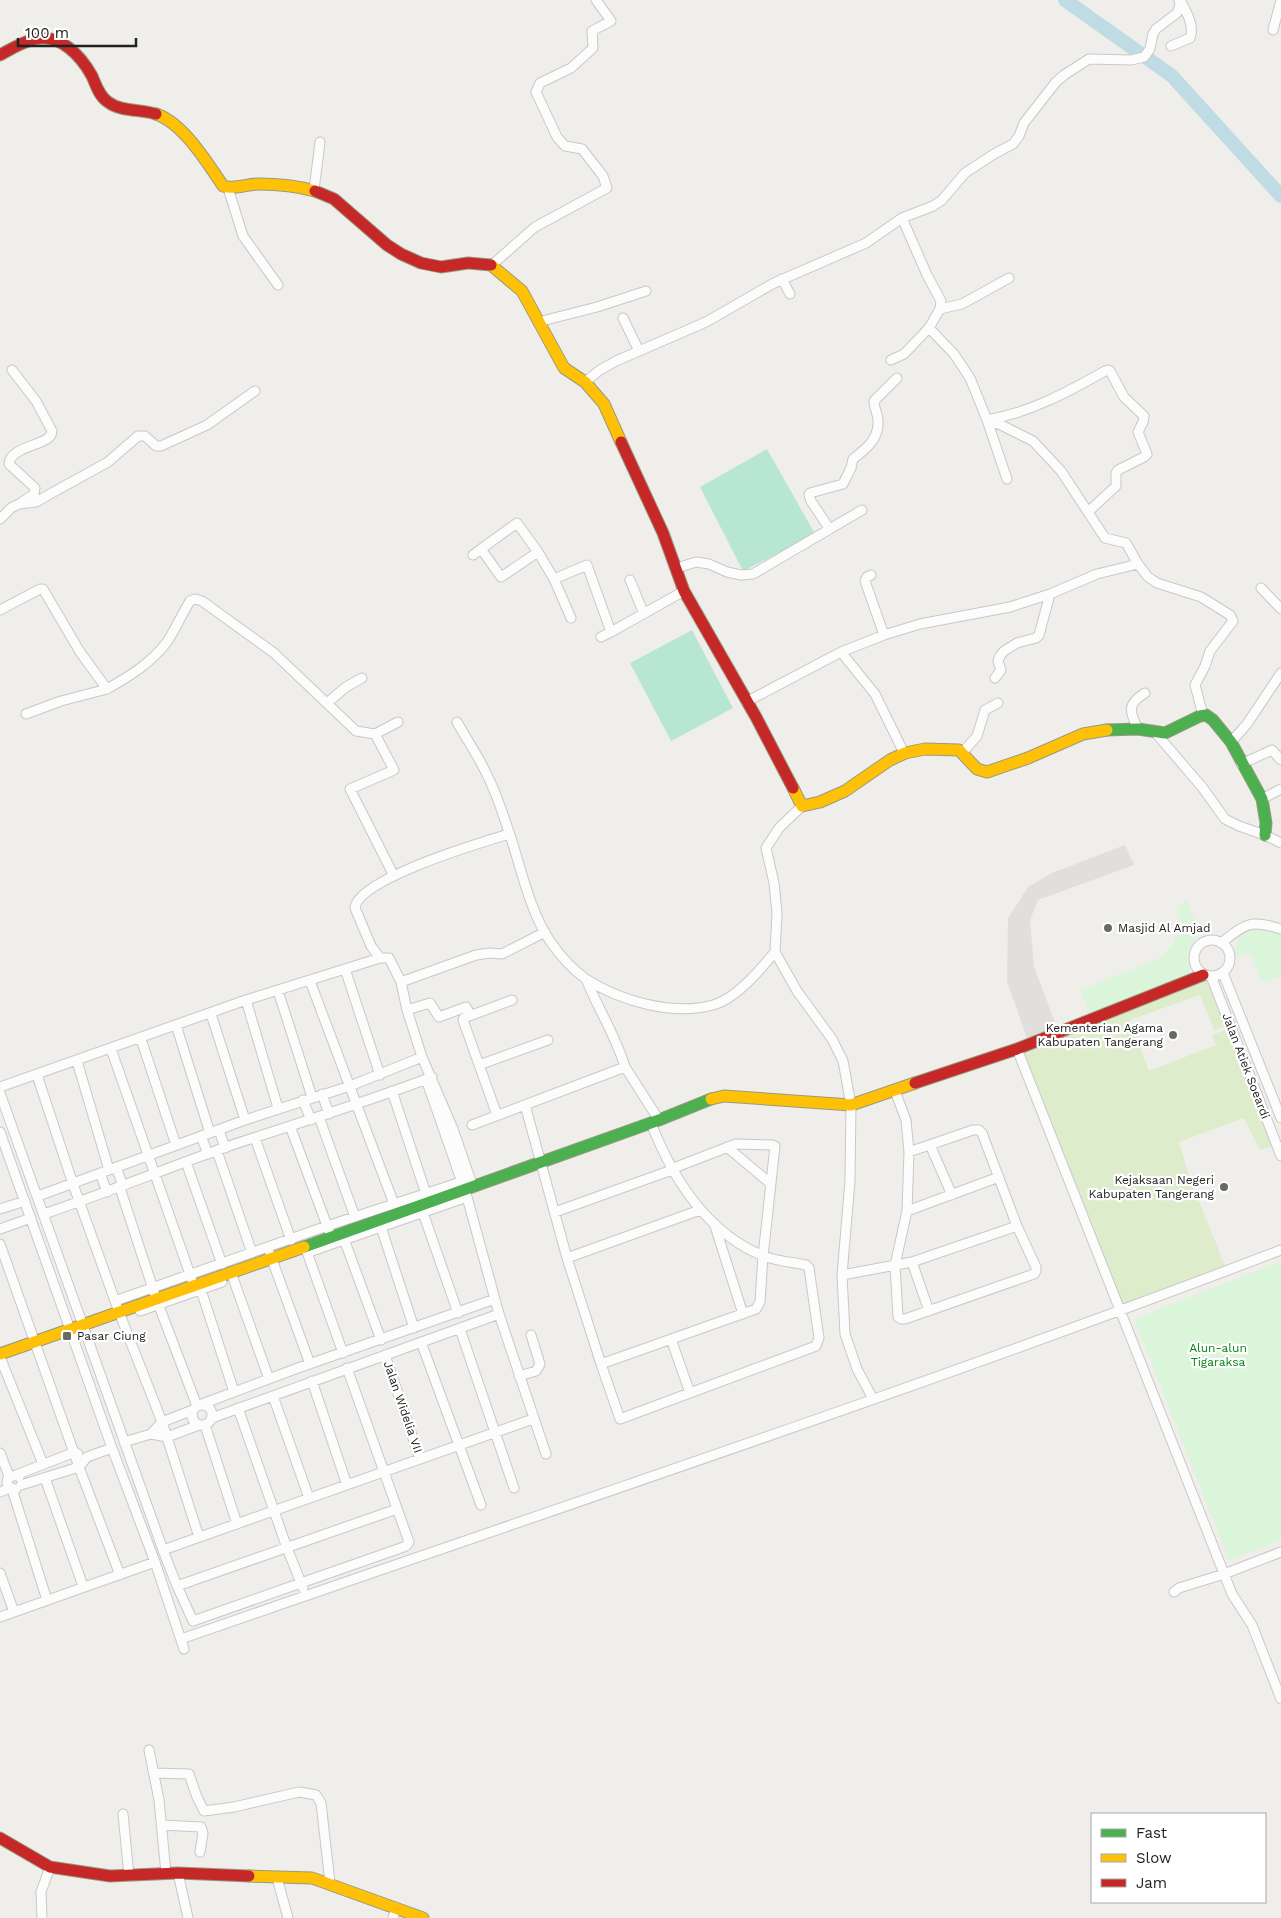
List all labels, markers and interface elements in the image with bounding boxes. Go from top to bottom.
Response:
scale bar [18,15,135,47]
text: 100 m [25,24,69,42]
place label: Masjid Al Amjad [1118,921,1210,935]
marker: Masjid Al Amjad [1102,922,1114,934]
street label: Jalan Atiek Soeardi [1219,1011,1273,1121]
place label: Kementerian Agama Kabupaten Tangerang [1037,1021,1164,1049]
marker: Kementerian Agama Kabupaten Tangerang [1167,1029,1179,1041]
place label: Kejaksaan Negeri Kabupaten Tangerang [1088,1173,1215,1201]
marker: Kejaksaan Negeri Kabupaten Tangerang [1218,1181,1230,1193]
place label: Pasar Ciung [77,1329,146,1343]
marker: Pasar Ciung [61,1330,73,1342]
park label: Alun-alun Tigaraksa [1189,1341,1247,1369]
street label: Jalan Widelia VII [381,1359,425,1455]
legend [1091,1813,1266,1903]
text: Fast [1136,1824,1168,1842]
text: Slow [1136,1849,1172,1867]
text: Jam [1136,1874,1167,1892]

